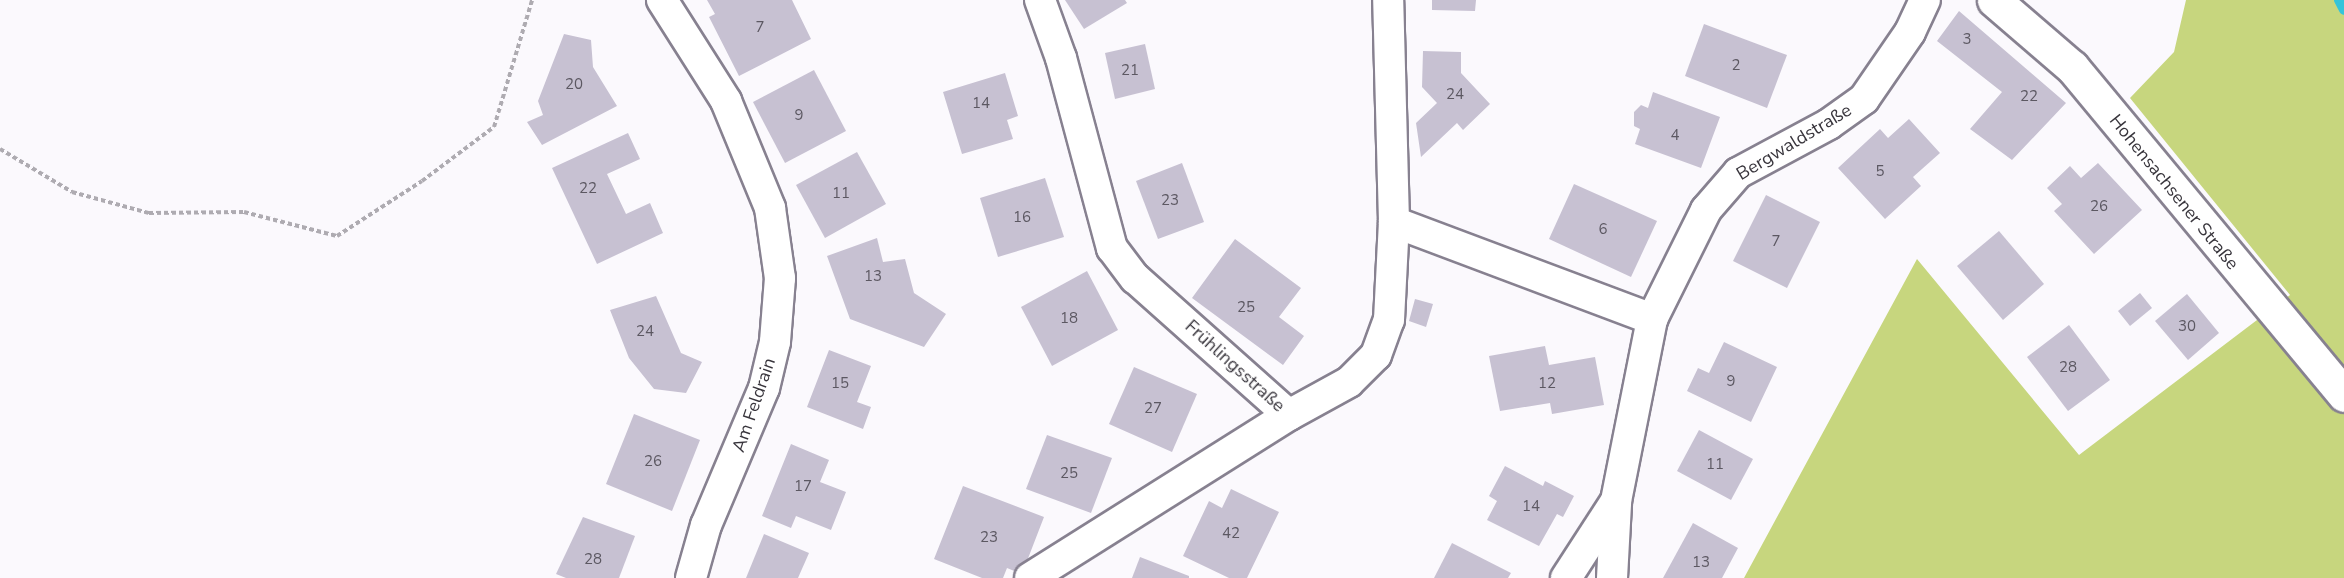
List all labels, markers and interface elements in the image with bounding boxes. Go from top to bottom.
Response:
house number: 7 [756,19,764,37]
house number: 3 [1963,31,1971,49]
house number: 2 [1732,57,1740,75]
house number: 21 [1121,62,1139,80]
house number: 20 [565,76,583,94]
house number: 24 [1446,86,1464,104]
house number: 22 [2020,88,2038,106]
house number: 14 [972,95,990,113]
street label: Bergwaldstraße [1733,99,1855,185]
house number: 9 [795,107,803,125]
street label: Hohensachsener Straße [2105,110,2243,274]
house number: 4 [1671,127,1679,145]
house number: 5 [1876,163,1884,181]
house number: 22 [579,180,597,198]
house number: 11 [832,185,850,203]
house number: 23 [1161,192,1179,210]
house number: 26 [2090,198,2108,216]
house number: 16 [1013,209,1031,227]
house number: 6 [1599,221,1607,239]
house number: 7 [1772,233,1780,251]
house number: 13 [864,268,882,286]
house number: 25 [1237,299,1255,317]
house number: 18 [1060,310,1078,328]
street label: Frühlingsstraße [1181,316,1289,416]
house number: 30 [2178,318,2196,336]
house number: 24 [636,323,654,341]
street label: Am Feldrain [728,355,780,455]
house number: 28 [2059,359,2077,377]
house number: 9 [1727,373,1735,391]
house number: 15 [831,375,849,393]
house number: 12 [1538,375,1556,393]
house number: 27 [1144,400,1162,418]
house number: 26 [644,453,662,471]
house number: 11 [1706,456,1724,474]
house number: 25 [1060,465,1078,483]
house number: 17 [794,478,812,496]
house number: 14 [1522,498,1540,516]
house number: 42 [1222,525,1240,543]
house number: 23 [980,529,998,547]
house number: 28 [584,551,602,569]
house number: 13 [1692,554,1710,572]

